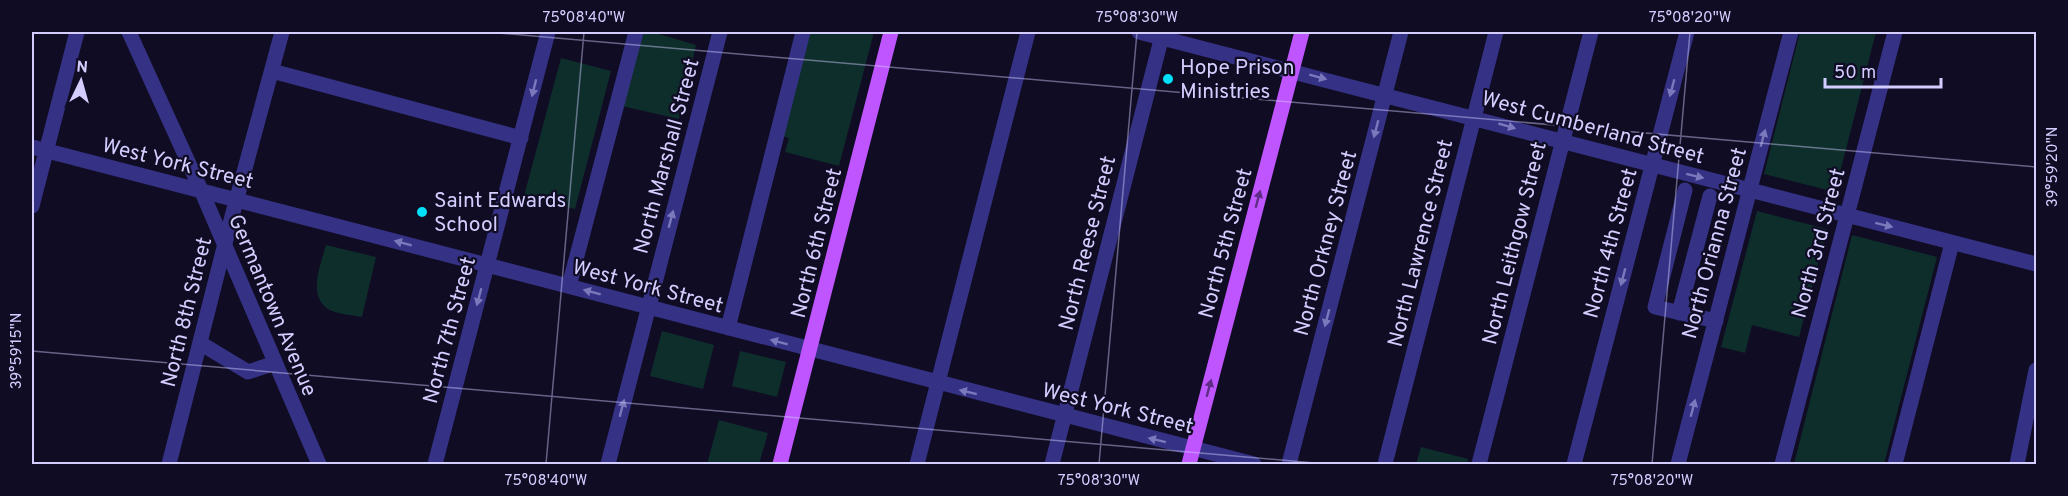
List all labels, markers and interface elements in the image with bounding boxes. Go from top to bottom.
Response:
text: 75°08'40"W [543,9,625,28]
text: 75°08'30"W [1096,9,1178,28]
text: 75°08'20"W [1649,9,1731,28]
north arrow [51,51,111,111]
scale bar [1825,51,1940,89]
place label: Hope Prison Ministries [1180,55,1295,106]
street label: North Marshall Street [628,56,707,257]
text: N [76,58,89,79]
text: 50 m [1834,62,1876,85]
marker: Hope Prison Ministries [1161,72,1175,86]
one-way arrow [1309,72,1327,82]
one-way arrow [528,79,538,97]
one-way arrow [1667,79,1677,97]
street label: West Cumberland Street [1478,86,1707,171]
one-way arrow [1371,120,1381,138]
one-way arrow [1498,122,1516,132]
text: 39°59'20"N [2044,127,2063,207]
one-way arrow [1759,129,1769,147]
street label: West York Street [99,133,256,196]
street label: North Lawrence Street [1383,137,1460,350]
street label: North Leithgow Street [1477,139,1554,348]
street label: North Orianna Street [1677,145,1754,342]
street label: North Orkney Street [1289,148,1364,339]
street label: North Reese Street [1054,153,1123,334]
street label: North 6th Street [786,165,849,321]
street label: North 5th Street [1193,165,1259,321]
street label: North 4th Street [1578,165,1644,321]
street label: North 3rd Street [1786,165,1852,321]
one-way arrow [1686,172,1705,182]
place label: Saint Edwards School [434,188,566,239]
one-way arrow [1254,190,1264,208]
marker: Saint Edwards School [415,205,429,219]
one-way arrow [667,210,677,228]
street label: Germantown Avenue [221,211,322,401]
one-way arrow [1875,221,1893,231]
street label: North 8th Street [156,234,219,390]
one-way arrow [394,238,412,248]
street label: North 7th Street [418,254,483,407]
street label: West York Street [569,254,726,321]
one-way arrow [1618,268,1627,286]
one-way arrow [583,287,601,297]
one-way arrow [474,288,483,306]
one-way arrow [1322,309,1331,327]
text: 39°59'15"N [8,313,27,389]
one-way arrow [770,337,789,347]
street label: West York Street [1039,378,1196,441]
one-way arrow [1205,378,1215,397]
one-way arrow [959,386,977,396]
one-way arrow [618,399,628,417]
one-way arrow [1689,399,1699,417]
one-way arrow [1148,434,1166,444]
text: 75°08'40"W [505,472,587,491]
text: 75°08'30"W [1058,472,1140,491]
text: 75°08'20"W [1611,472,1693,491]

